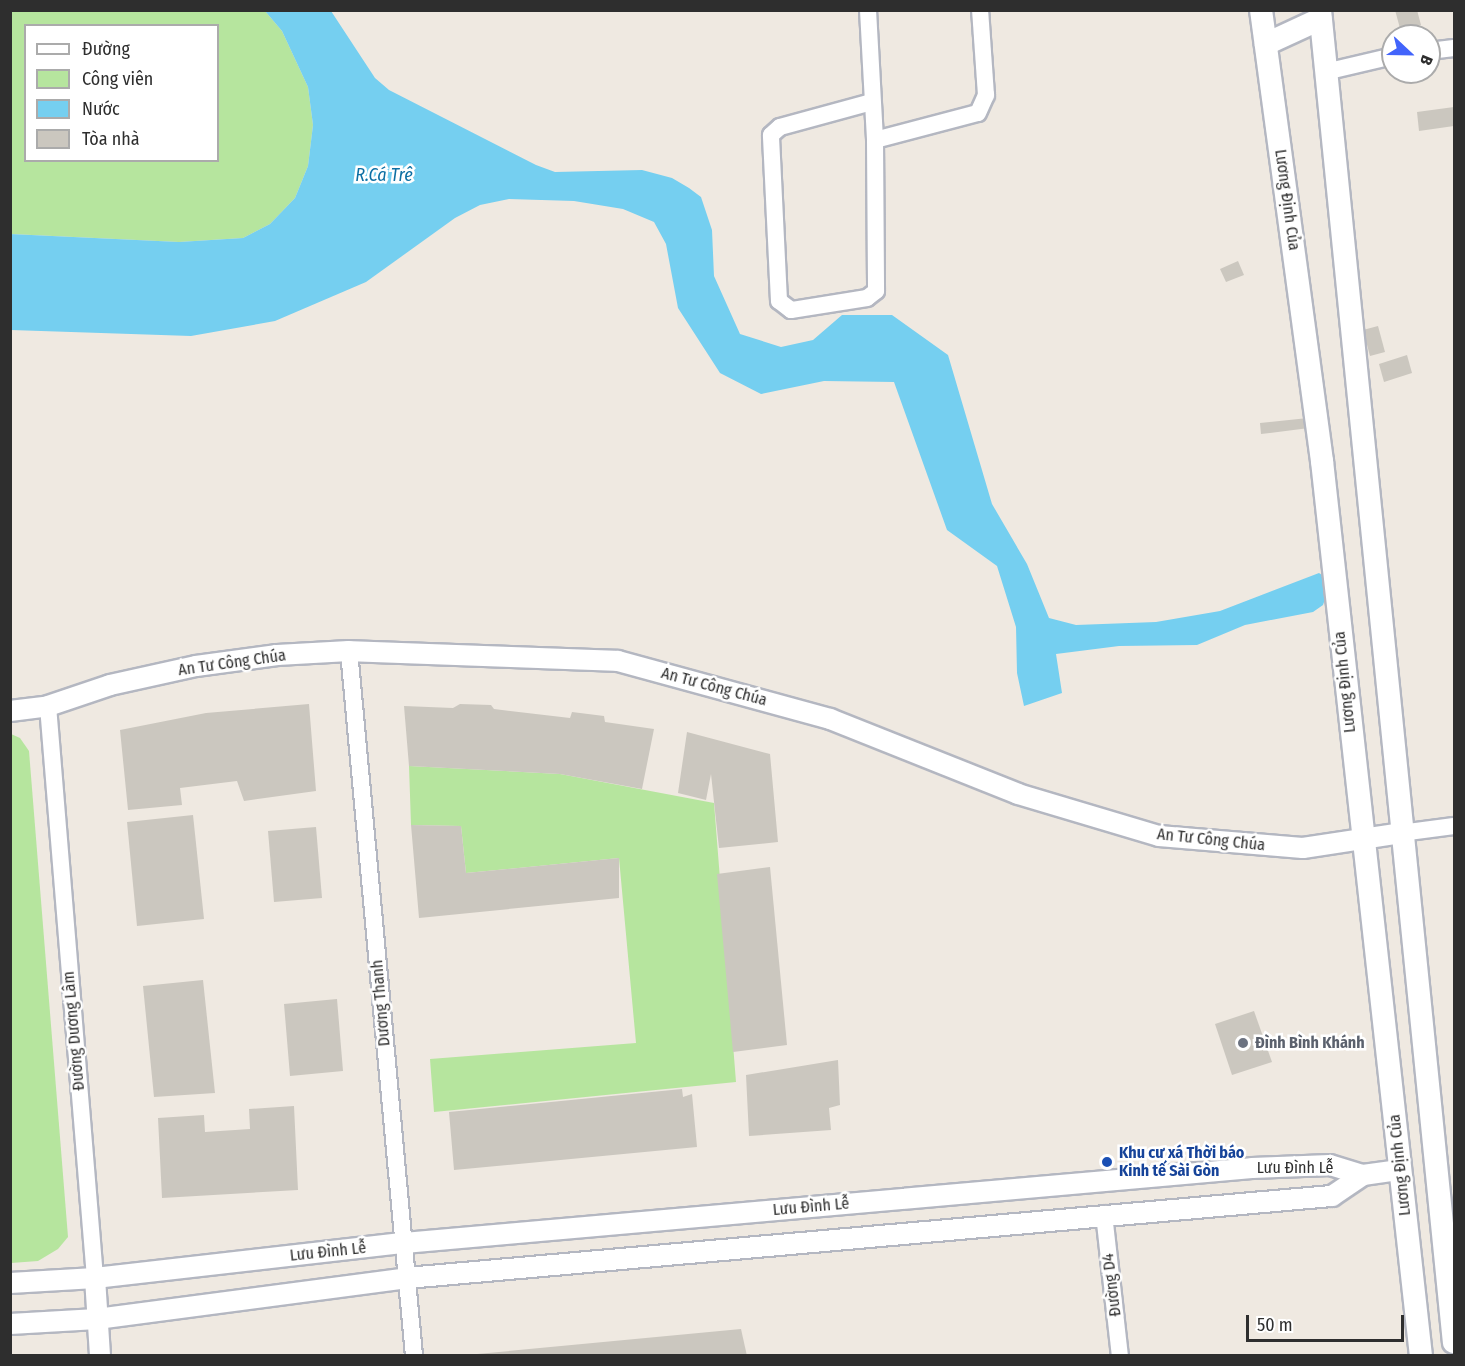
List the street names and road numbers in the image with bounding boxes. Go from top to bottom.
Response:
street label: Lương Định Của [1270,148,1304,252]
street label: Lương Định Của [1330,630,1360,734]
street label: An Tư Công Chúa [177,646,287,680]
street label: An Tư Công Chúa [659,664,769,710]
street label: An Tư Công Chúa [1156,825,1266,855]
street label: Dương Thanh [368,959,394,1047]
street label: Đường Dương Lâm [59,971,89,1091]
street label: Lương Định Của [1385,1113,1415,1217]
street label: Lưu Đình Lễ [1257,1158,1333,1178]
street label: Lưu Đình Lễ [772,1194,850,1220]
street label: Lưu Đình Lễ [289,1238,367,1266]
street label: Đường D4 [1099,1252,1125,1318]

